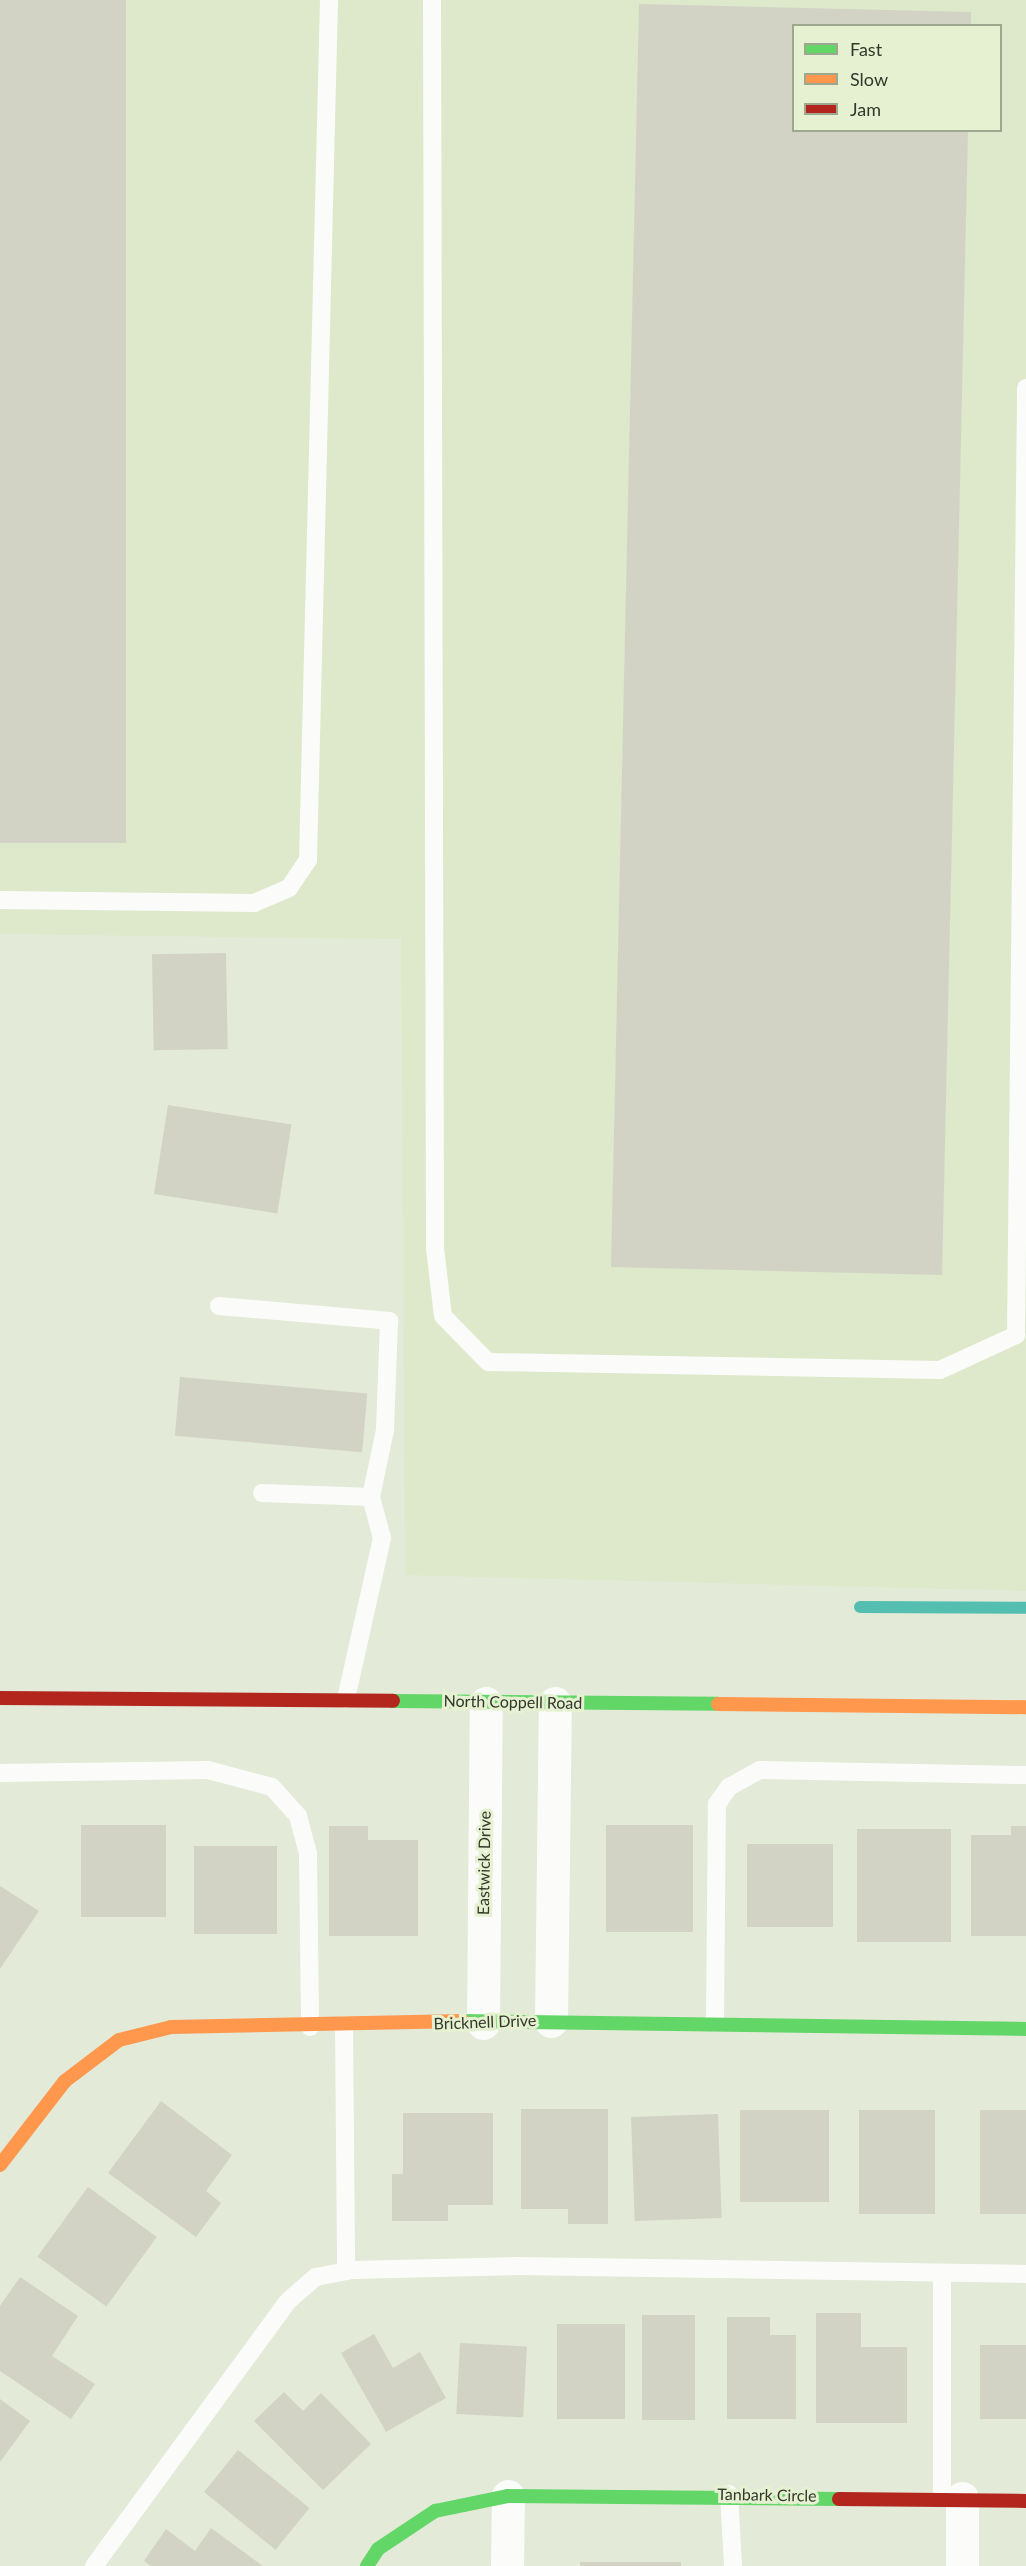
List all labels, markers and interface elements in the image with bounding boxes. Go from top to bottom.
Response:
legend [792,24,1002,132]
text: Fast [850,38,882,60]
text: Slow [850,68,888,90]
text: Jam [850,98,881,120]
street label: North Coppell Road [443,1691,583,1713]
street label: Eastwick Drive [473,1811,495,1915]
street label: Bricknell Drive [433,2011,537,2033]
street label: Tanbark Circle [717,2485,817,2505]

